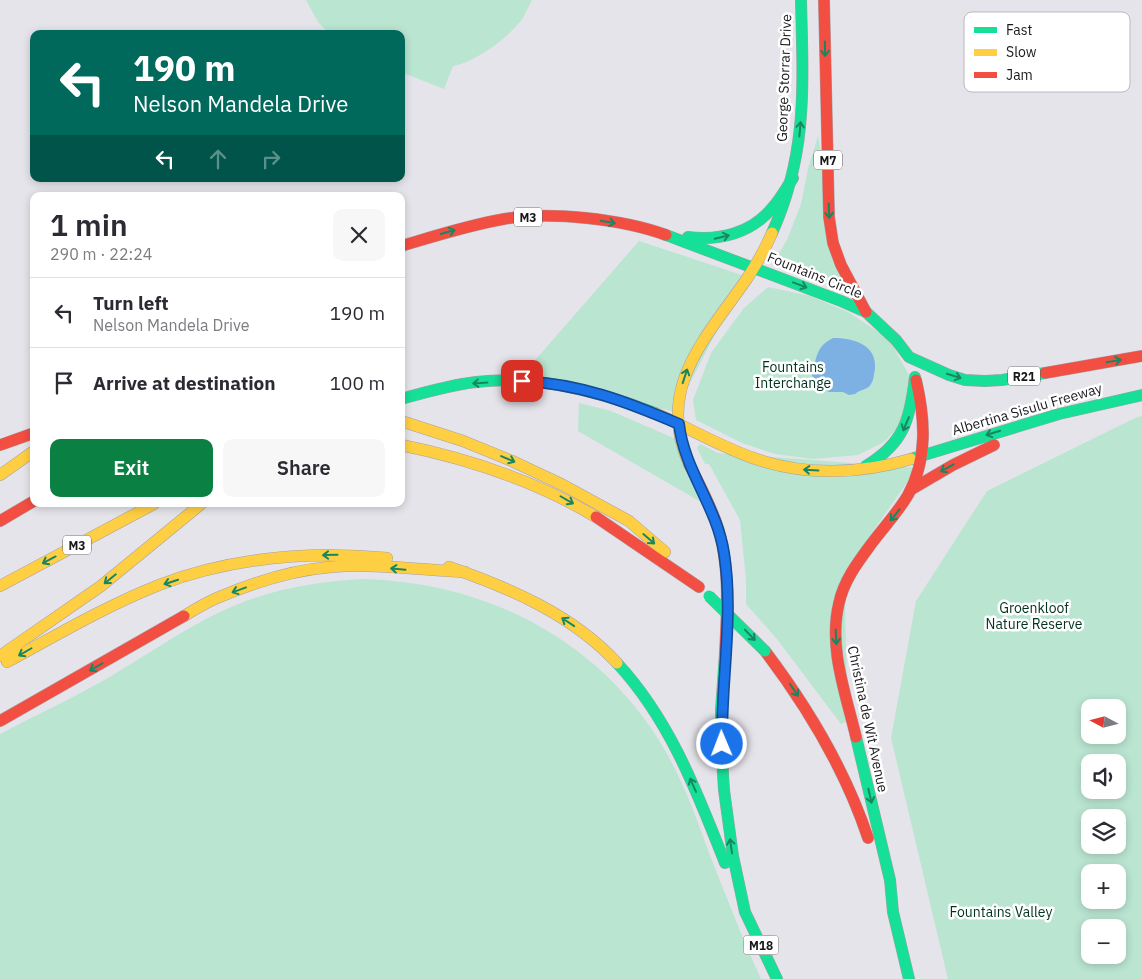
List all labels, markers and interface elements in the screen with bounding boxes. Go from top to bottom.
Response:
legend [964,12,1130,92]
street label: George Storrar Drive [773,13,795,142]
text: Fast [1006,21,1032,39]
one-way arrow [821,40,830,56]
text: Slow [1006,43,1037,61]
text: 190 m [133,45,236,91]
icon: left [50,50,115,115]
text: Jam [1006,66,1033,84]
text: Nelson Mandela Drive [133,89,348,118]
one-way arrow [795,122,804,138]
icon: left [151,145,179,173]
icon: ahead [204,145,232,173]
icon: right [257,145,285,173]
road number: M7 [814,150,842,170]
one-way arrow [825,203,834,219]
text: 1 min [50,205,128,244]
road number: M3 [514,208,542,226]
button: close [333,209,385,261]
one-way arrow [600,217,616,227]
one-way arrow [439,226,455,236]
one-way arrow [714,232,730,241]
text: 290 m · 22:24 [50,244,152,264]
street label: Fountains Circle [765,248,865,302]
one-way arrow [792,281,807,290]
text: Turn left [93,291,169,315]
icon: left [50,299,78,327]
text: 190 m [330,301,385,325]
text: Nelson Mandela Drive [93,315,250,335]
one-way arrow [1106,355,1122,365]
park label: Fountains Interchange [755,358,832,392]
pin [501,360,543,402]
road number: R21 [1008,366,1040,386]
icon: arrive [508,367,536,395]
one-way arrow [681,368,691,384]
icon: arrive [50,369,78,397]
text: Arrive at destination [93,371,276,395]
text: 100 m [330,371,385,395]
one-way arrow [946,372,962,382]
one-way arrow [472,378,488,388]
street label: Albertina Sisulu Freeway [950,379,1104,439]
one-way arrow [900,416,910,431]
one-way arrow [986,428,1002,438]
button: Exit [50,439,213,497]
button: Share [223,439,385,497]
one-way arrow [500,455,515,465]
one-way arrow [940,464,955,473]
one-way arrow [803,465,819,474]
one-way arrow [559,496,573,506]
one-way arrow [889,508,900,521]
one-way arrow [643,533,656,545]
road number: M3 [63,536,91,554]
one-way arrow [322,550,338,560]
one-way arrow [42,556,57,565]
one-way arrow [391,564,407,574]
one-way arrow [103,574,116,585]
one-way arrow [163,578,179,587]
one-way arrow [232,586,247,595]
park label: Groenkloof Nature Reserve [986,599,1083,633]
one-way arrow [561,617,575,627]
one-way arrow [744,629,756,642]
one-way arrow [832,629,841,645]
street label: Christina de Wit Avenue [844,644,892,794]
one-way arrow [18,648,32,658]
one-way arrow [90,662,104,672]
one-way arrow [789,683,799,697]
north arrow [1081,699,1126,744]
map controls [1081,699,1126,964]
position arrow [695,717,747,769]
button: sound [1081,754,1126,799]
one-way arrow [687,778,697,793]
one-way arrow [866,787,875,803]
button: layers [1081,809,1126,854]
one-way arrow [726,838,736,854]
button: + [1081,864,1126,909]
park label: Fountains Valley [950,903,1052,921]
button: − [1081,919,1126,964]
road number: M18 [744,936,778,954]

